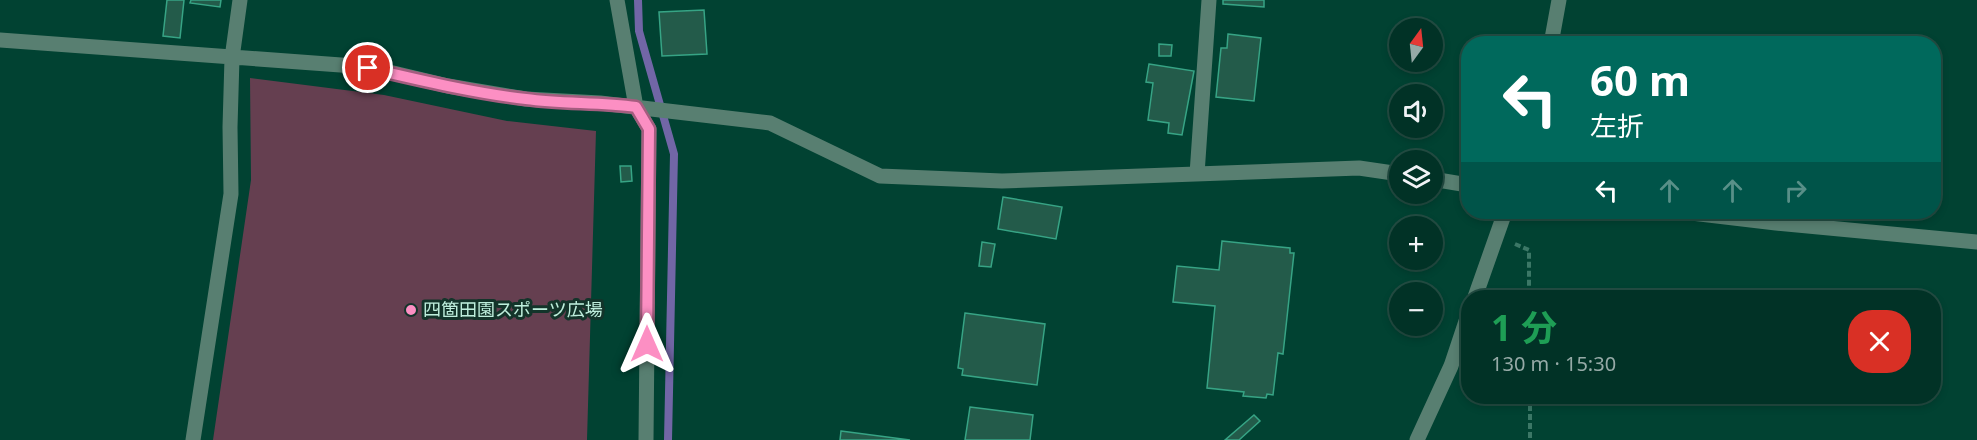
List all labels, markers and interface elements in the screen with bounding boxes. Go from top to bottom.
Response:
north arrow [1389,18,1443,72]
map controls [1389,18,1443,336]
pin [342,42,393,93]
icon: arrive [351,51,384,84]
text: 60 m [1590,51,1690,108]
icon: left [1491,60,1569,138]
button: sound [1389,84,1443,138]
text: 左折 [1590,107,1644,144]
button: layers [1389,150,1443,204]
icon: left [1590,174,1623,207]
icon: ahead [1653,174,1686,207]
icon: ahead [1716,174,1749,207]
icon: right [1779,174,1812,207]
button: + [1389,216,1443,270]
button: − [1389,282,1443,336]
place label: 四箇田園スポーツ広場 [423,297,603,321]
marker: 四箇田園スポーツ広場 [404,303,418,317]
text: 1 分 [1491,303,1557,352]
button: close [1848,310,1911,373]
position arrow [615,312,679,376]
text: 130 m · 15:30 [1491,350,1616,377]

